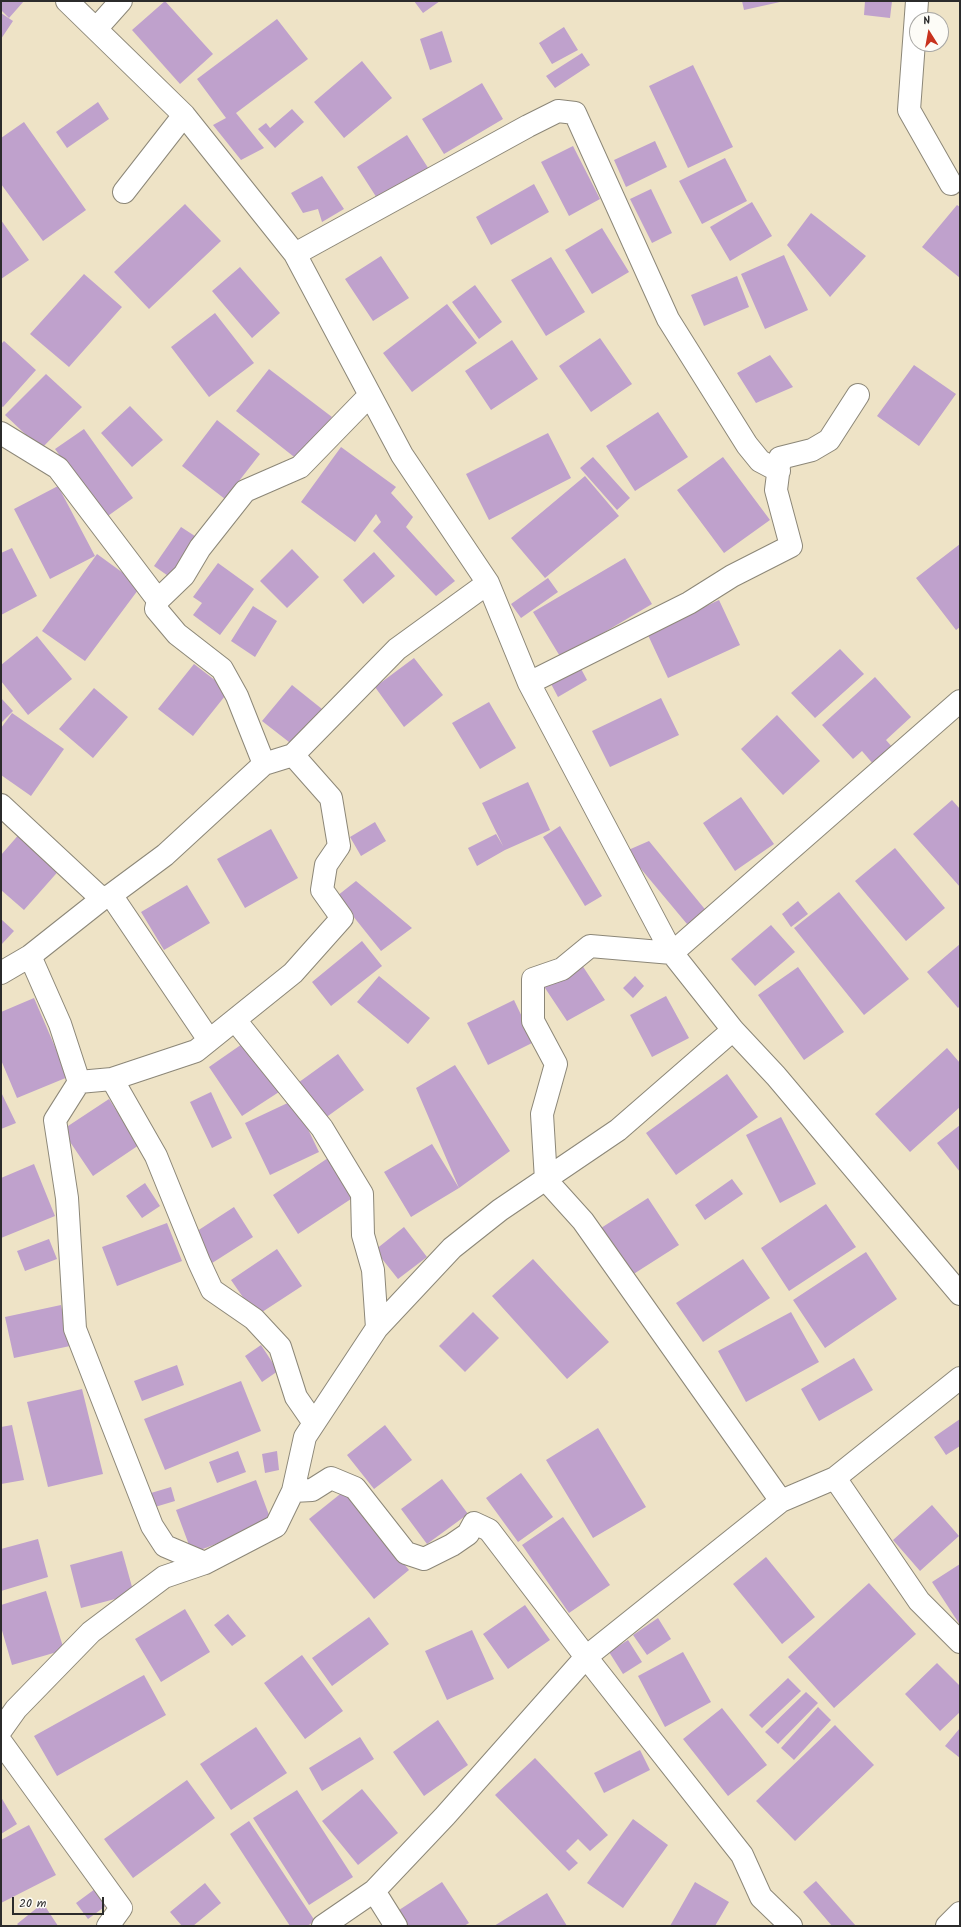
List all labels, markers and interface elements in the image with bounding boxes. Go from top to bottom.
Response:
north arrow [909,12,949,52]
text: N [922,12,932,31]
scale bar [14,1889,106,1915]
text: 20 m [19,1894,46,1913]

